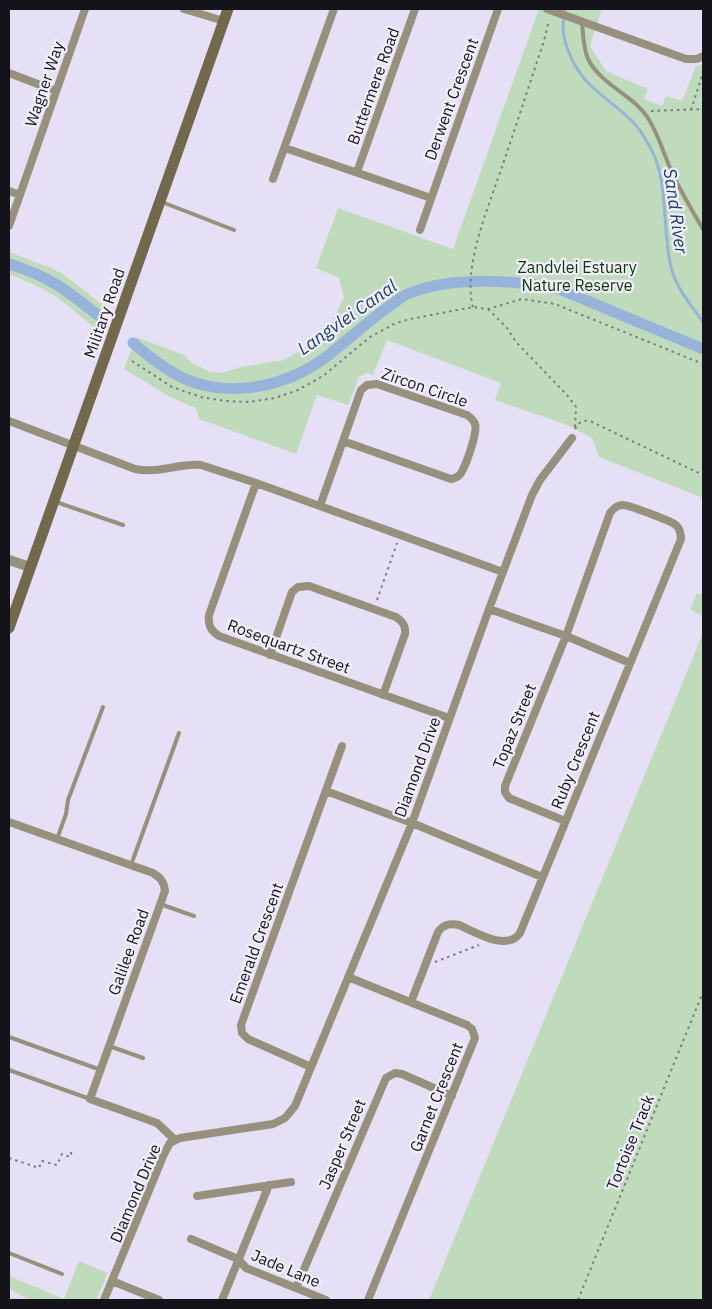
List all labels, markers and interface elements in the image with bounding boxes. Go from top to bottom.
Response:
street label: Buttermere Road [343,25,403,147]
street label: Derwent Crescent [420,35,482,163]
street label: Wagner Way [20,39,68,129]
water label: Sand River [659,167,693,256]
park label: Zandvlei Estuary Nature Reserve [517,257,637,295]
street label: Military Road [79,265,129,361]
water label: Langvlei Canal [293,274,402,360]
street label: Zircon Circle [379,363,471,411]
street label: Rosequartz Street [225,615,353,677]
street label: Topaz Street [488,681,540,771]
street label: Ruby Crescent [546,708,604,812]
street label: Diamond Drive [390,714,445,820]
street label: Emerald Crescent [225,880,287,1006]
street label: Galilee Road [103,906,153,998]
street label: Garnet Crescent [405,1039,467,1155]
street label: Tortoise Track [602,1091,658,1193]
street label: Jasper Street [314,1096,370,1192]
street label: Diamond Drive [105,1140,165,1245]
street label: Jade Lane [249,1245,324,1292]

